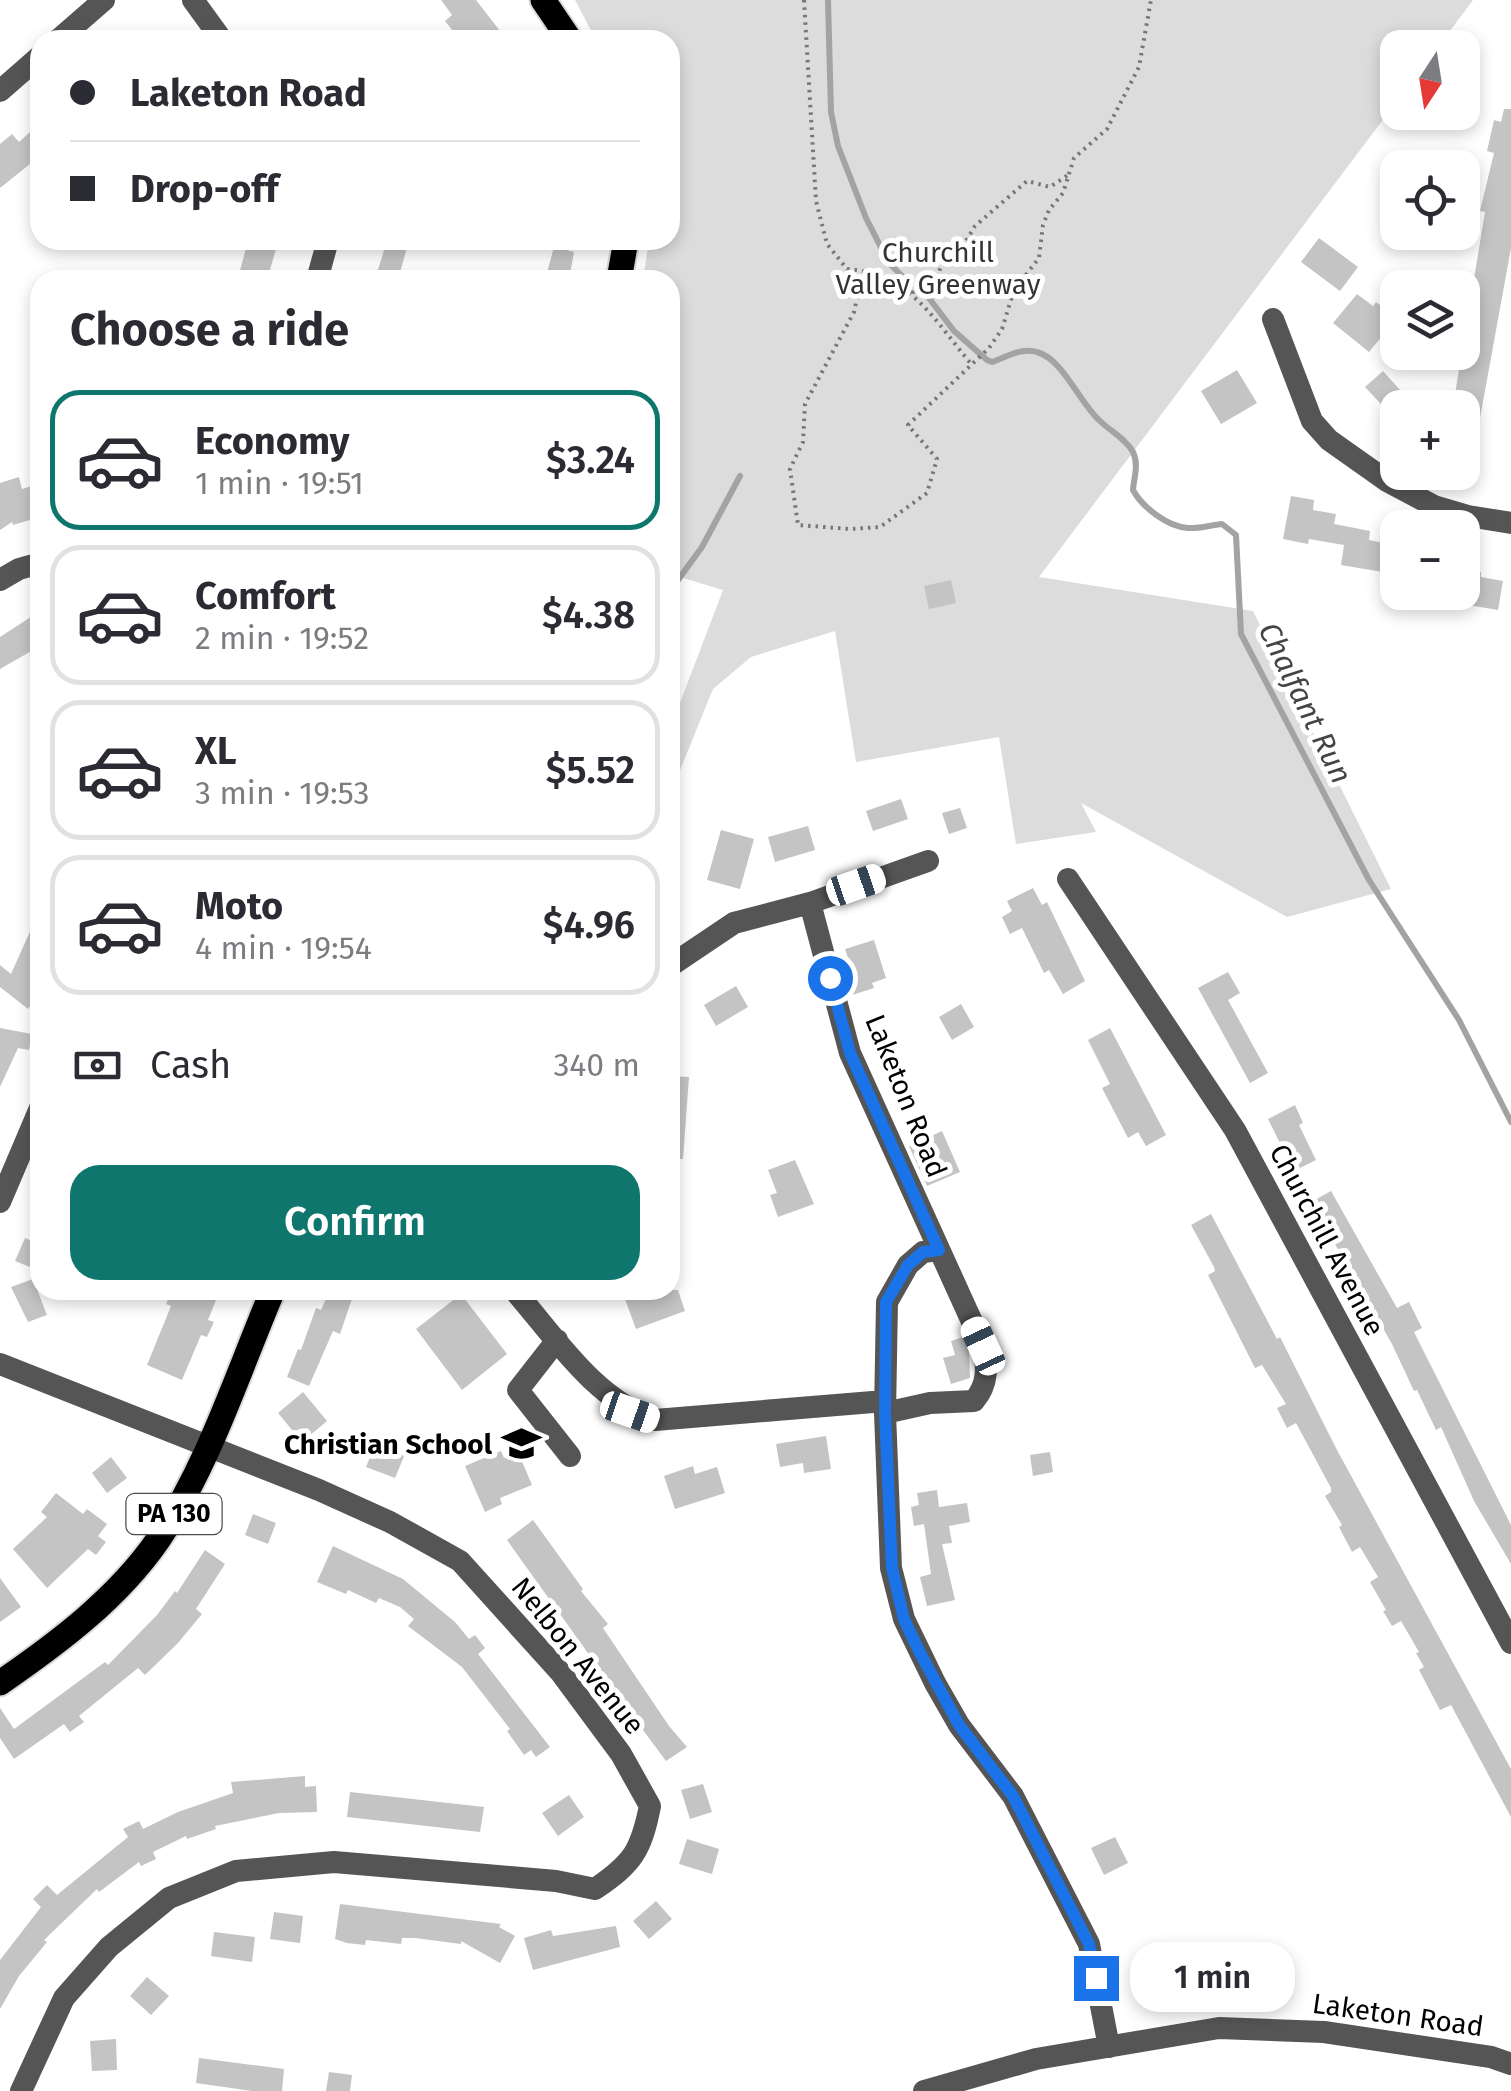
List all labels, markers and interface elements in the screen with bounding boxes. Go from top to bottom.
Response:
north arrow [1380,30,1480,130]
map controls [1380,30,1480,610]
text: Laketon Road [130,70,367,116]
button: locate [1380,150,1480,250]
text: Drop-off [130,166,278,212]
park label: Churchill Valley Greenway [836,236,1041,301]
button: layers [1380,270,1480,370]
text: Choose a ride [70,303,349,357]
button: + [1380,390,1480,490]
icon: car [75,415,165,505]
text: Economy [195,418,350,464]
text: $3.24 [546,437,635,483]
text: 1 min · 19:51 [195,464,364,502]
button: − [1380,510,1480,610]
icon: car [75,570,165,660]
text: Comfort [195,573,336,619]
text: $4.38 [542,592,635,638]
water label: Chalfant Run [1251,617,1359,789]
text: 2 min · 19:52 [195,619,369,657]
icon: car [75,725,165,815]
text: XL [195,728,237,774]
text: $5.52 [546,747,635,793]
text: 3 min · 19:53 [195,774,370,812]
car [823,861,889,909]
icon: car [75,880,165,970]
text: Moto [195,883,283,929]
text: $4.96 [543,902,635,948]
text: 4 min · 19:54 [195,929,372,967]
route start [808,956,853,1001]
street label: Laketon Road [858,1010,954,1182]
icon: cash [70,1038,125,1093]
text: Cash [150,1042,231,1088]
text: 340 m [553,1046,640,1084]
street label: Churchill Avenue [1263,1138,1391,1342]
button: Confirm [70,1165,640,1280]
car [957,1312,1009,1380]
car [597,1388,663,1436]
school or university icon: Christian School [501,1423,543,1465]
place label: Christian School [284,1428,493,1461]
road number: PA 130 [126,1494,222,1534]
street label: Nelbon Avenue [505,1571,651,1741]
callout: 1 min [1131,1943,1296,2013]
route end [1074,1956,1119,2001]
text: 1 min [1174,1958,1251,1996]
street label: Laketon Road [1310,1987,1486,2043]

